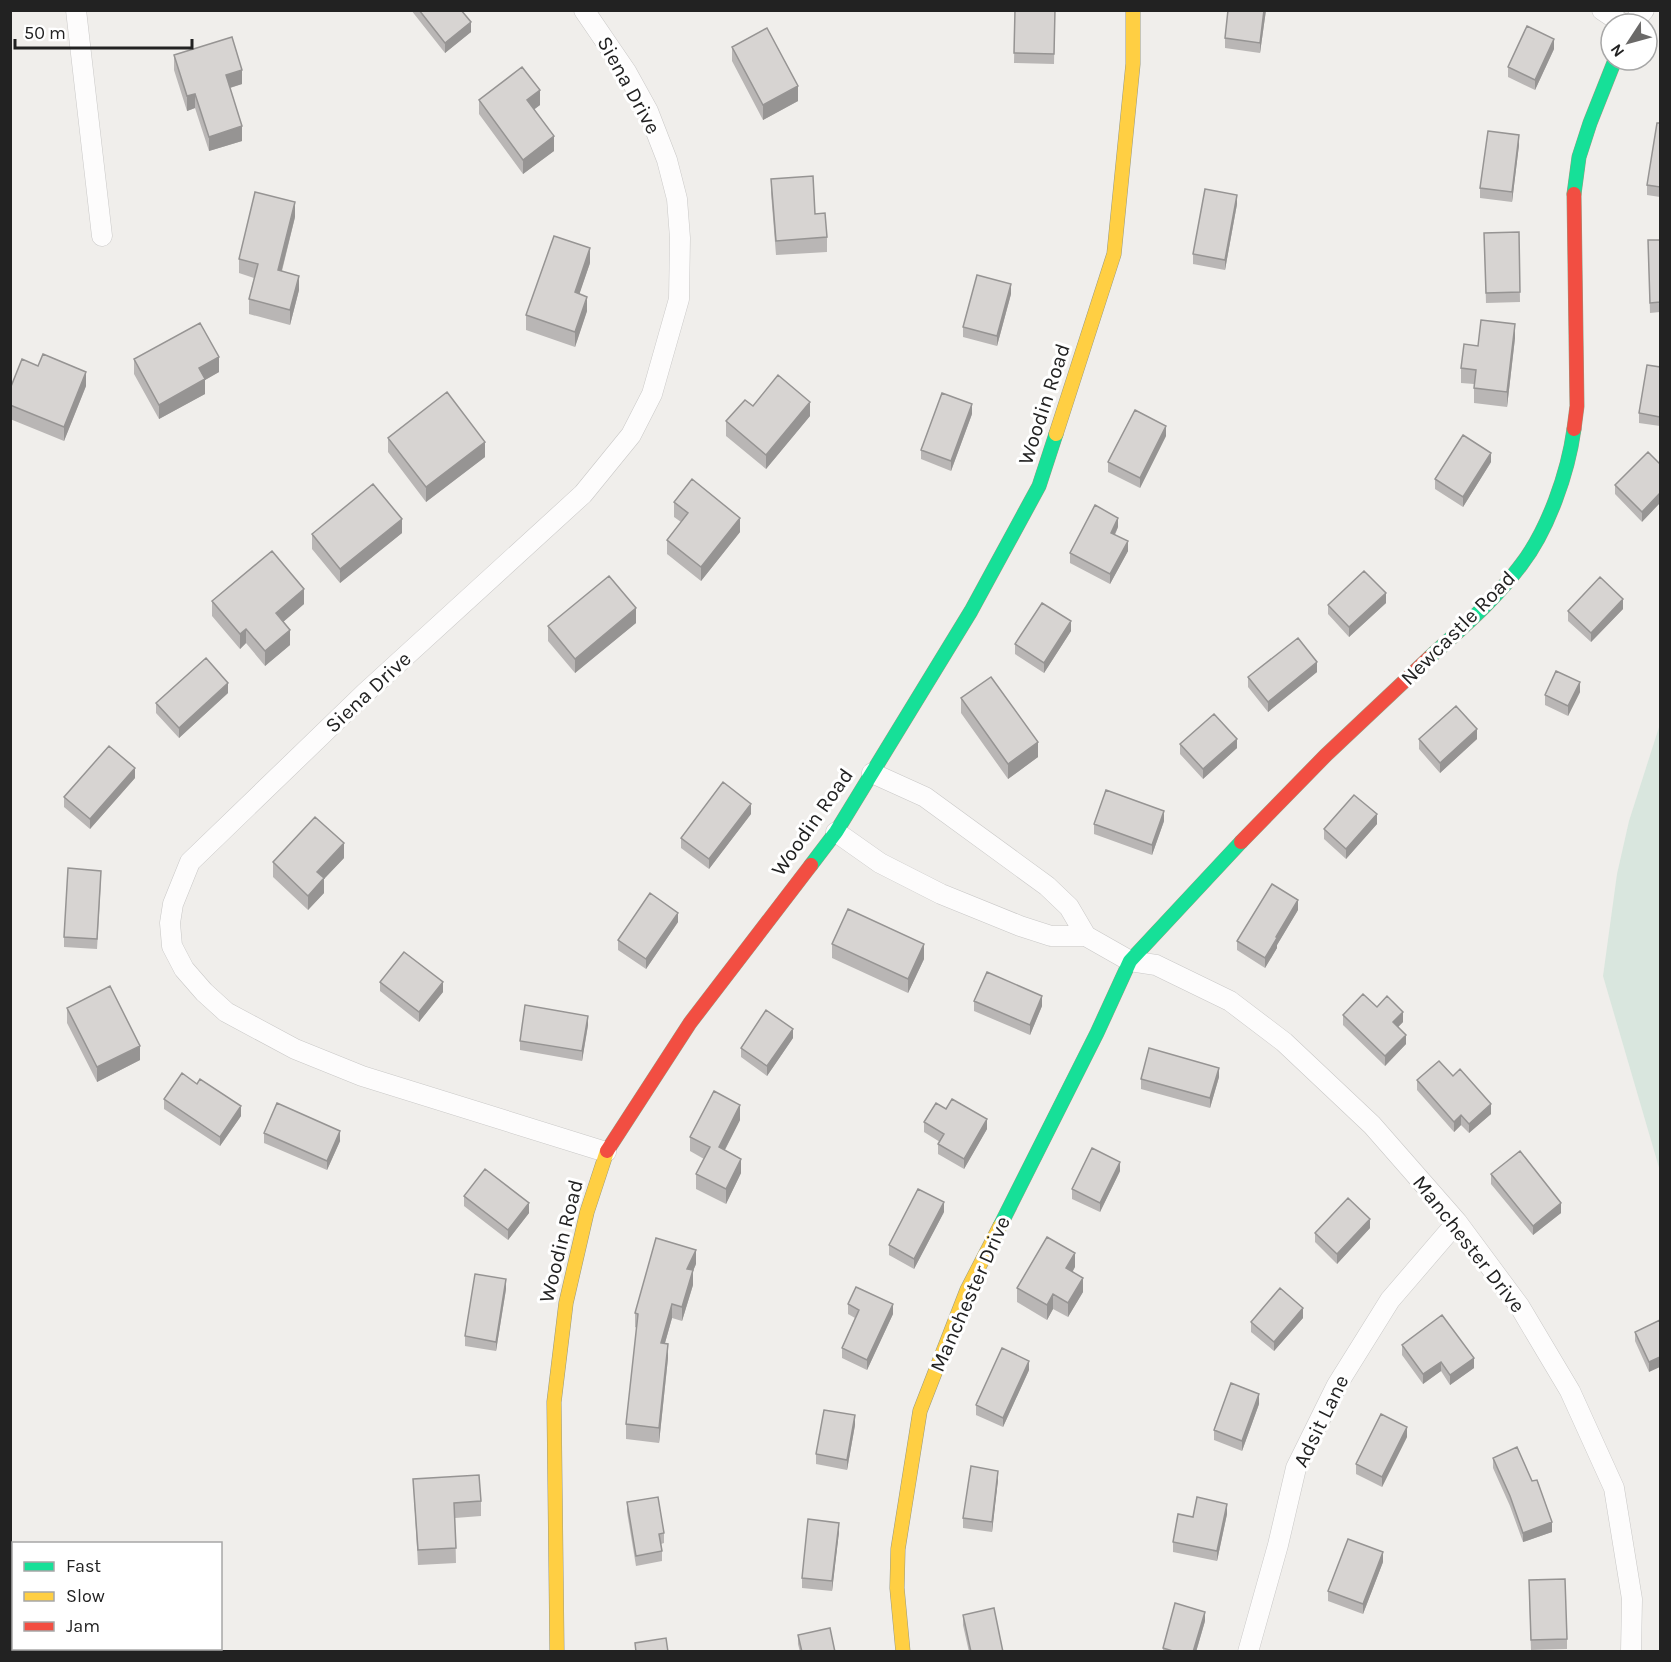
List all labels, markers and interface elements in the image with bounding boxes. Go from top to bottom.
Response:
scale bar [15,12,192,50]
north arrow [1599,12,1659,72]
text: 50 m [24,22,66,44]
street label: Siena Drive [592,32,666,138]
text: N [1606,40,1628,61]
street label: Woodin Road [1013,340,1075,468]
street label: Newcastle Road [1396,566,1520,690]
street label: Siena Drive [320,646,416,738]
street label: Woodin Road [766,764,858,880]
street label: Manchester Drive [1408,1171,1530,1317]
street label: Woodin Road [534,1177,588,1305]
street label: Manchester Drive [925,1213,1015,1375]
street label: Adsit Lane [1288,1371,1354,1471]
legend [12,1542,222,1650]
text: Fast [66,1555,101,1577]
text: Slow [66,1585,105,1607]
text: Jam [66,1615,100,1637]

